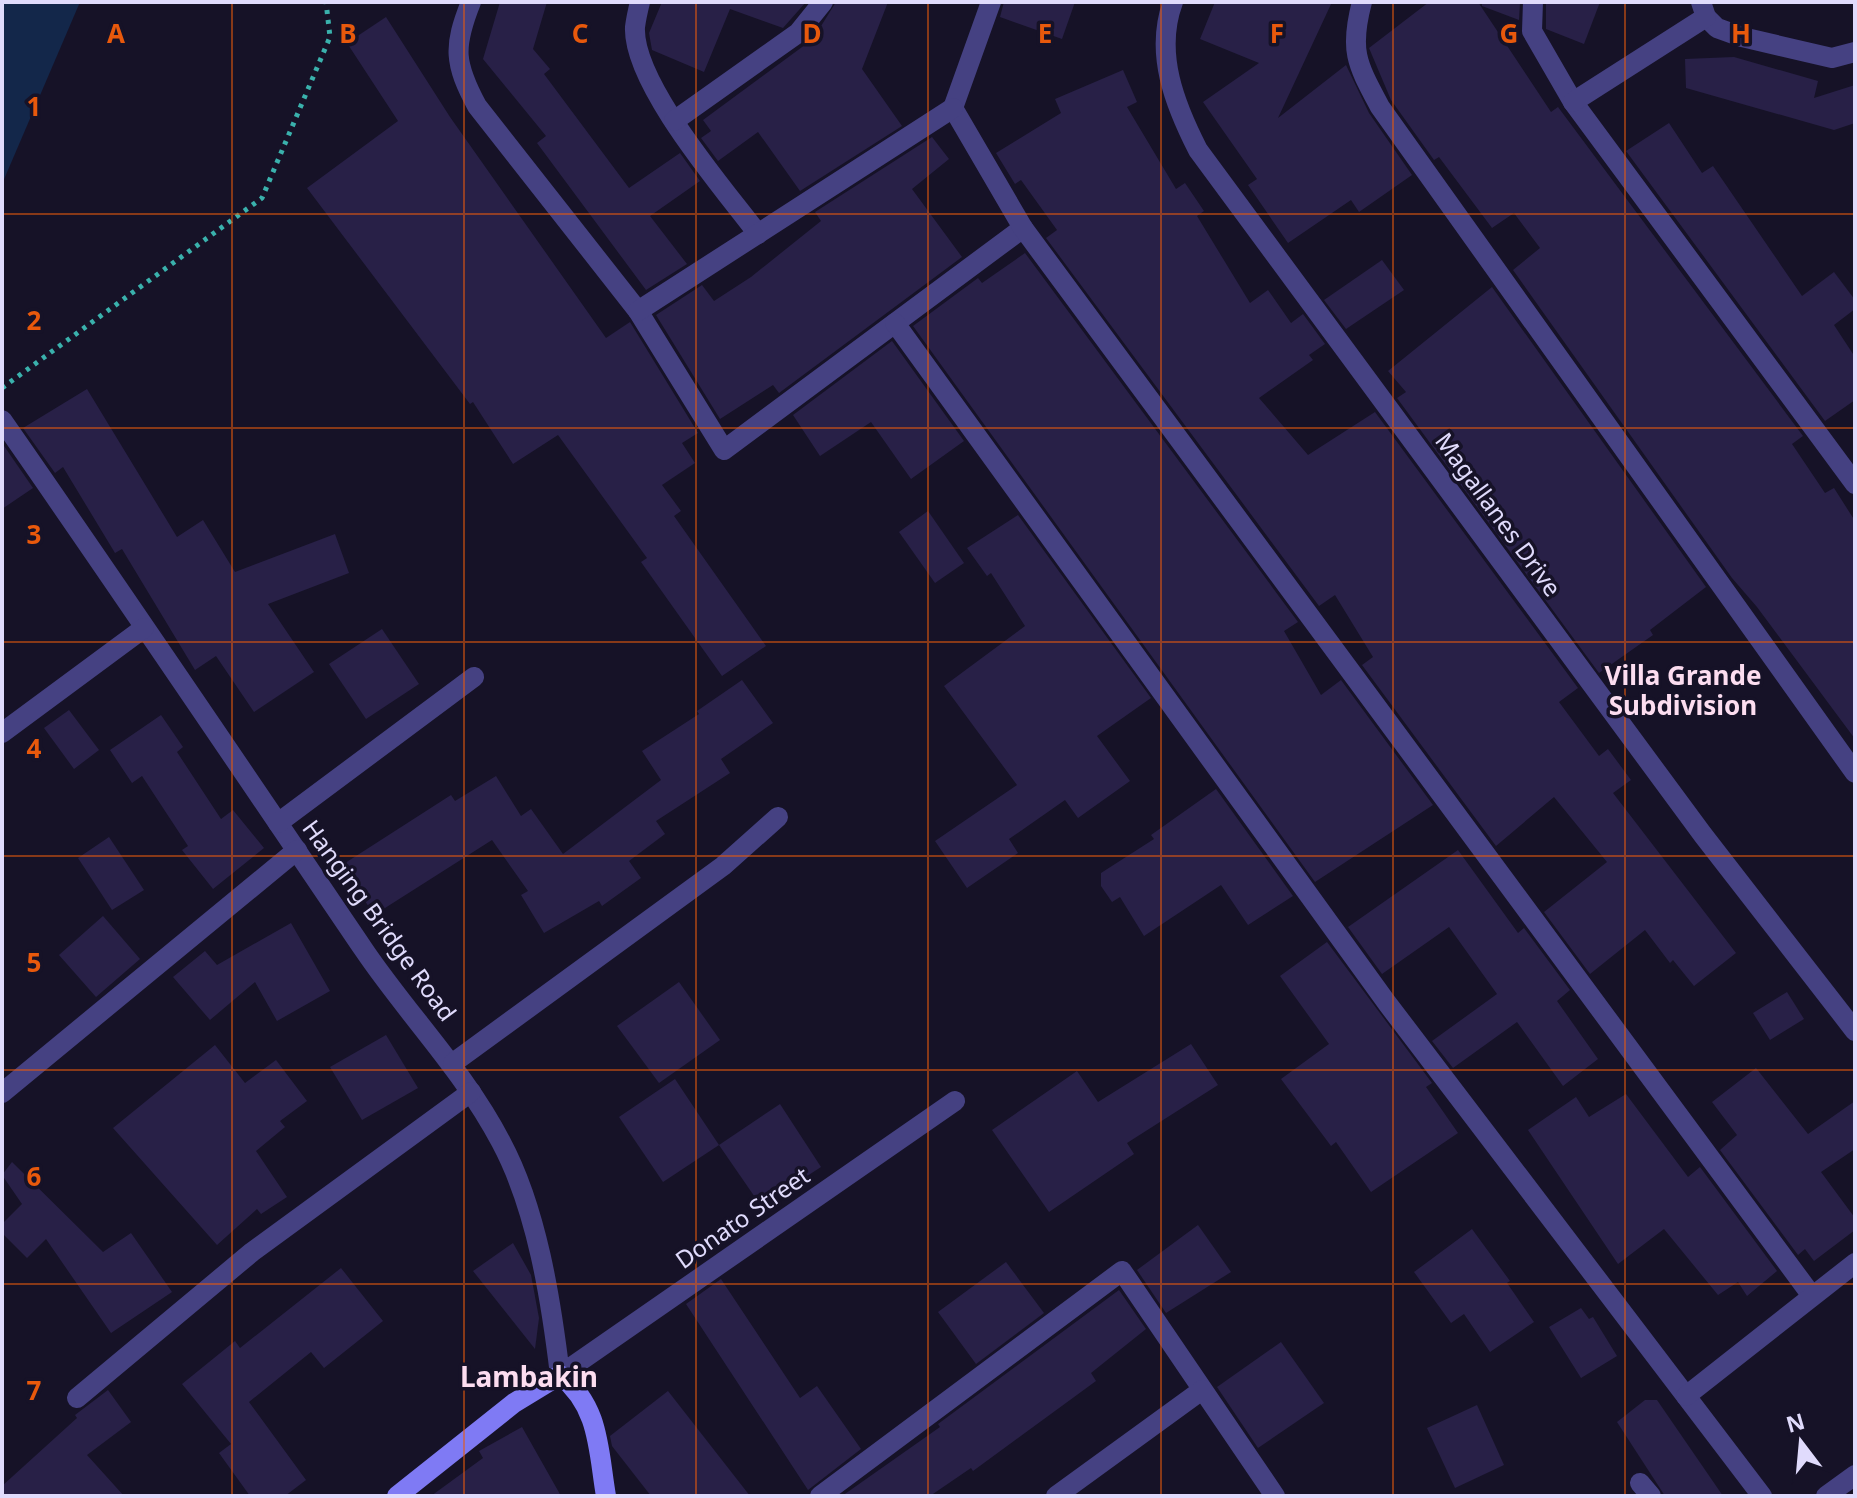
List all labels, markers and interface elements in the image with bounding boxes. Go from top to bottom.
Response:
text: A [107,15,125,51]
text: B [339,15,357,51]
text: C [572,15,588,51]
text: D [802,15,822,51]
text: E [1038,15,1052,51]
text: F [1270,15,1284,51]
text: G [1500,15,1518,51]
text: H [1731,15,1751,51]
text: 1 [27,88,41,124]
text: 2 [27,302,42,338]
street label: Magallanes Drive [1428,426,1570,602]
text: 3 [27,516,41,552]
district label: Villa Grande Subdivision [1605,657,1761,723]
text: 4 [27,730,42,766]
street label: Hanging Bridge Road [296,813,464,1027]
text: 5 [27,944,41,980]
text: 6 [27,1158,42,1194]
street label: Donato Street [668,1158,816,1275]
district label: Lambakin [460,1357,598,1395]
text: 7 [27,1372,42,1408]
north arrow [1761,1402,1841,1482]
text: N [1782,1405,1808,1439]

